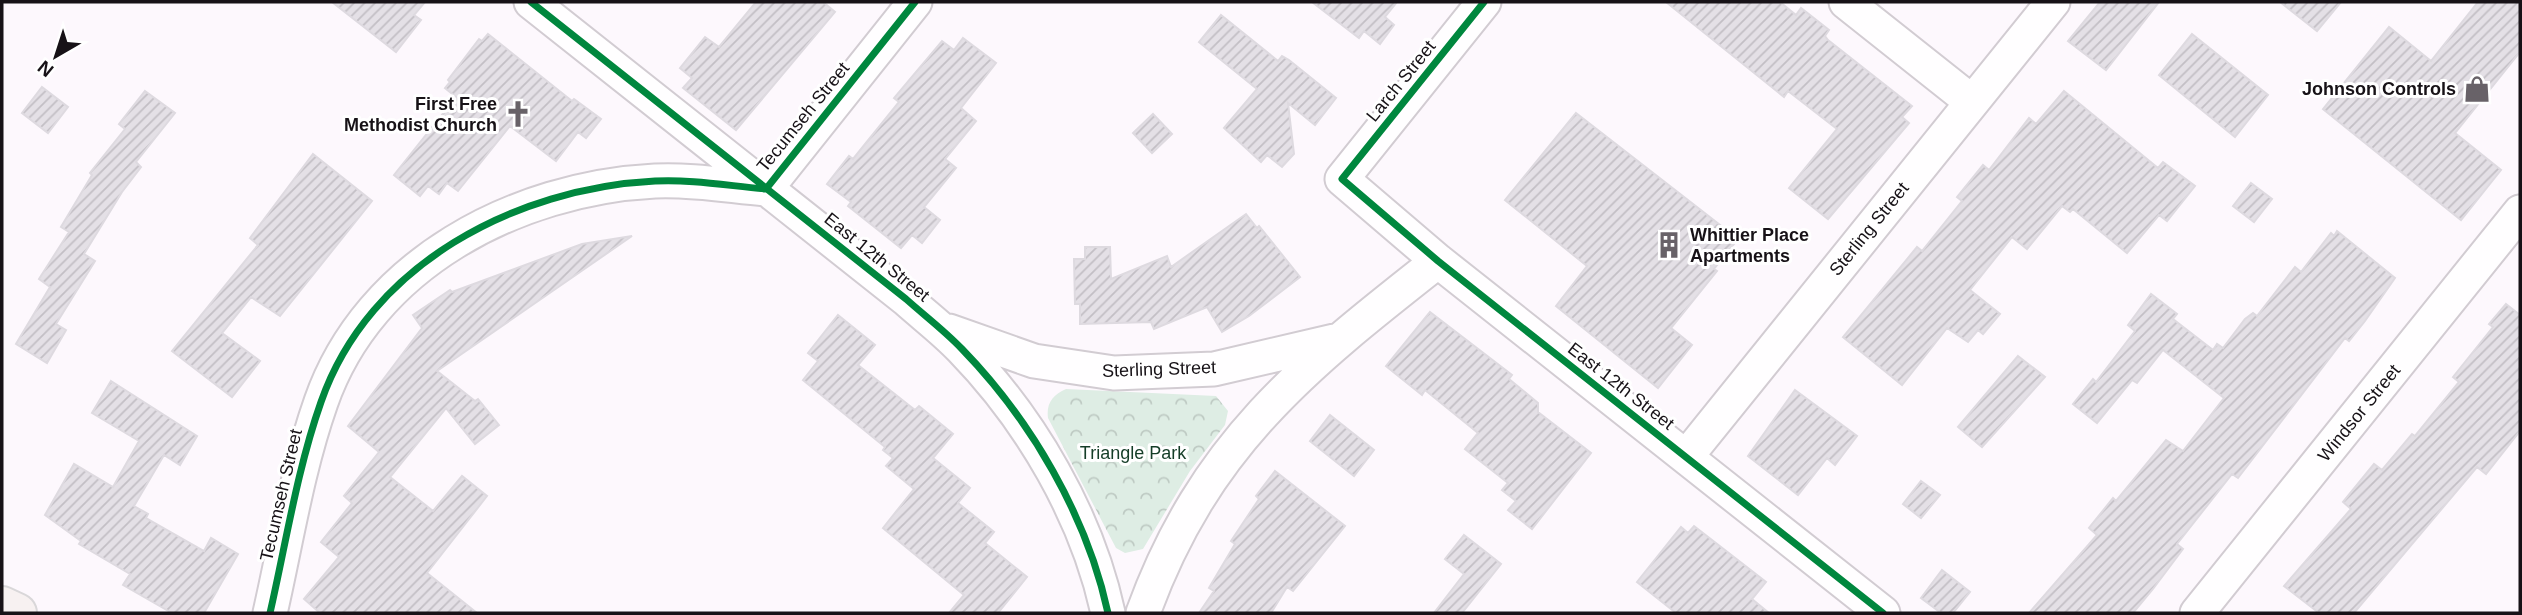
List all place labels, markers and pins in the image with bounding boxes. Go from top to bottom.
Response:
shop icon: Johnson Controls [2462,74,2492,104]
place label: Johnson Controls [2302,79,2456,99]
place label: First Free Methodist Church [344,94,497,135]
church icon: First Free Methodist Church [503,99,533,129]
place label: Whittier Place Apartments [1690,225,1809,266]
building icon: Whittier Place Apartments [1654,230,1684,260]

